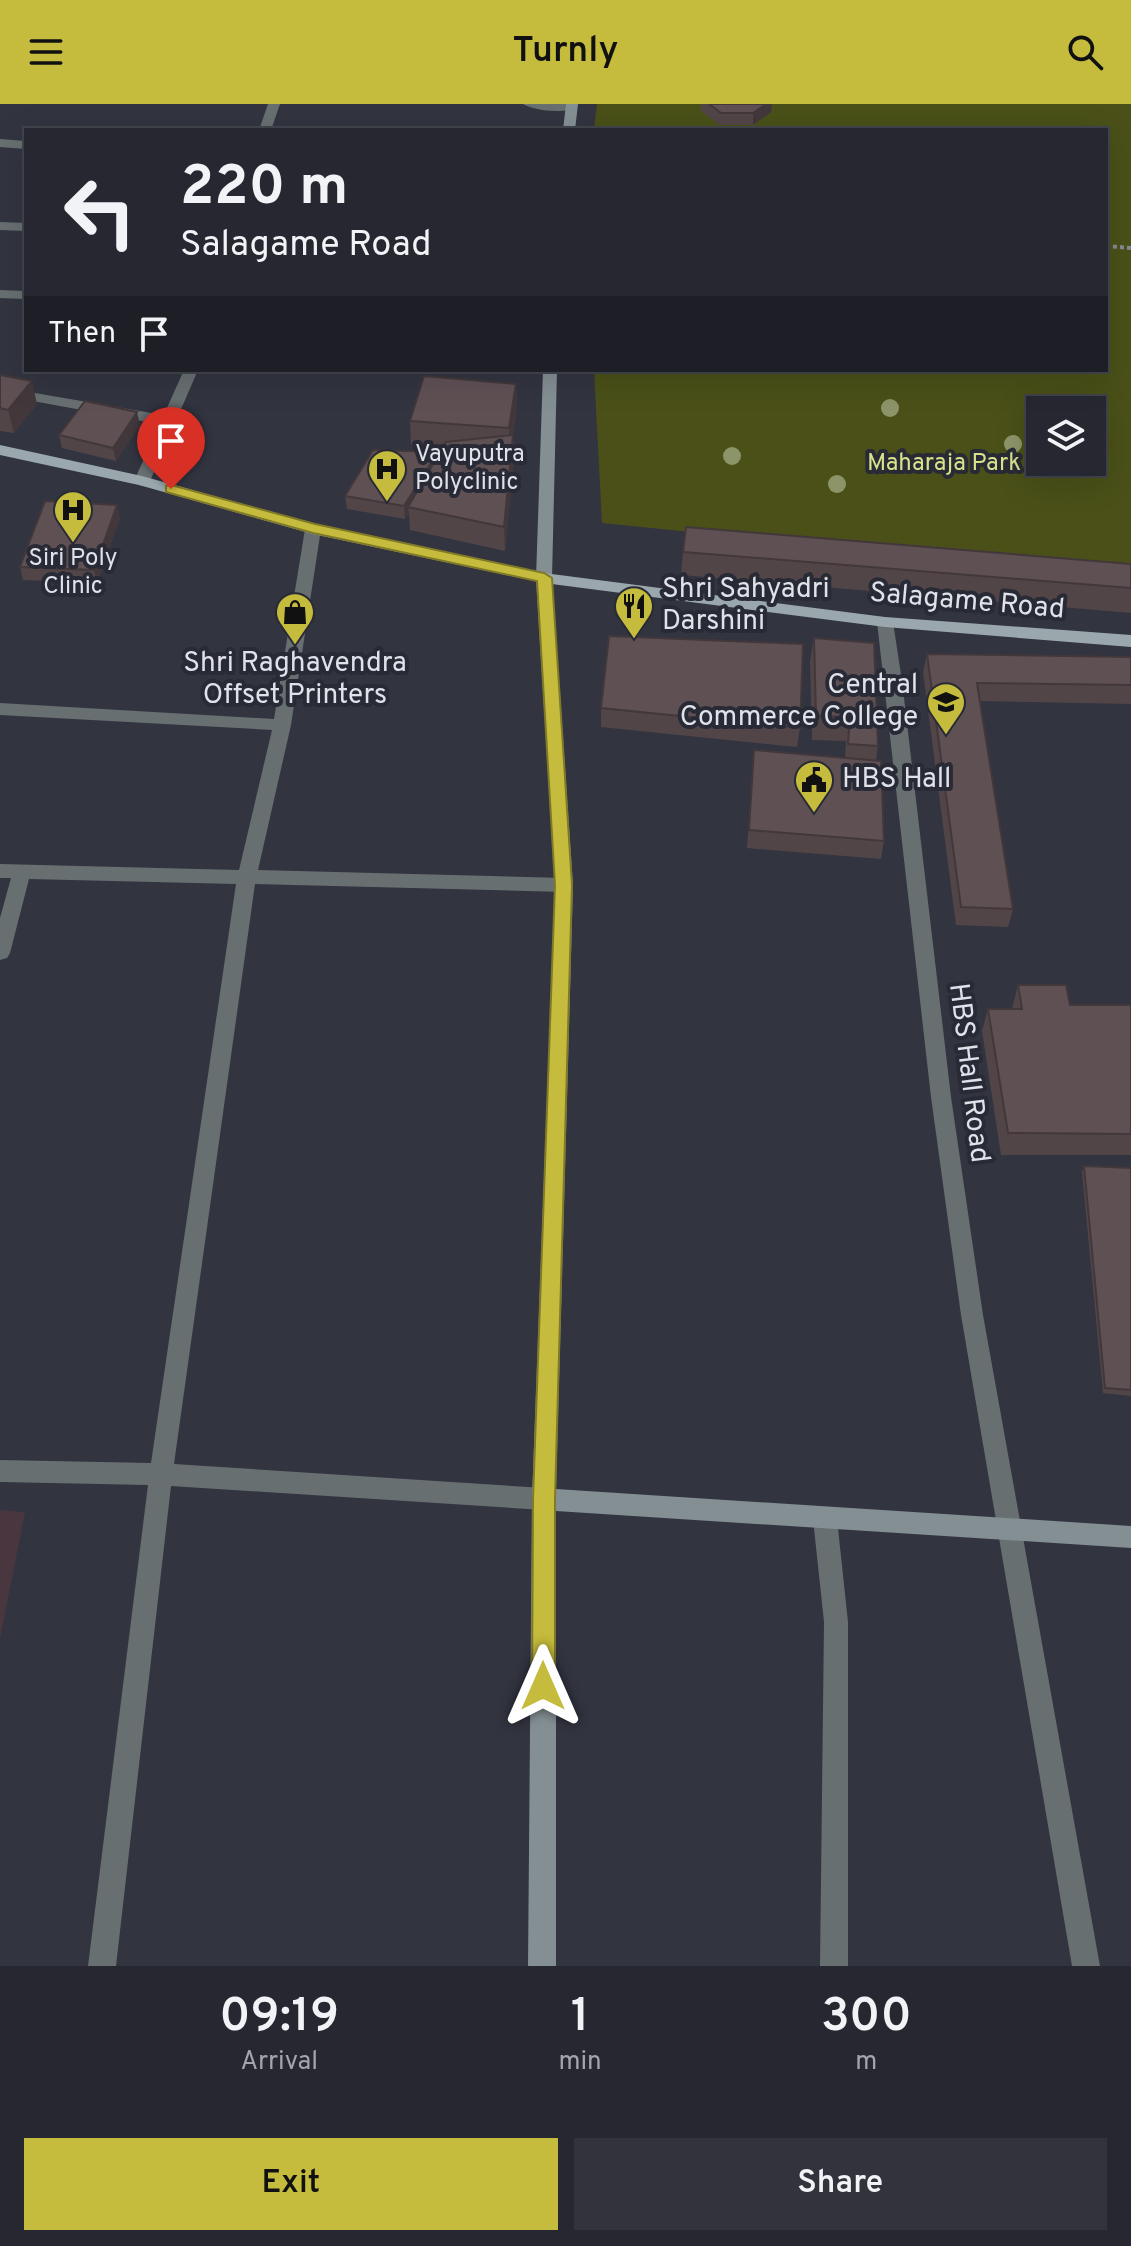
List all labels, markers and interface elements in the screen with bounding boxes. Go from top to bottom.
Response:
text: Turnly [513,29,618,75]
icon: menu [24,30,68,74]
icon: search [1063,30,1107,74]
text: 220 m [180,154,348,224]
icon: left [48,160,152,264]
text: Salagame Road [180,223,432,269]
icon: arrive [132,312,176,356]
text: Then [48,316,116,353]
map controls [1026,396,1106,476]
button: layers [1026,396,1106,476]
pin [137,407,205,489]
icon: arrive [149,419,193,463]
place label: Vayuputra Polyclinic [415,440,525,498]
hospital icon: Vayuputra Polyclinic [366,448,408,503]
park label: Maharaja Park [867,449,1021,479]
hospital icon: Siri Poly Clinic [52,489,94,544]
place label: Siri Poly Clinic [29,544,118,602]
place label: Shri Sahyadri Darshini [662,572,830,640]
street label: Salagame Road [868,576,1066,628]
restaurant icon: Shri Sahyadri Darshini [613,585,655,640]
shop icon: Shri Raghavendra Offset Printers [274,591,316,646]
place label: Shri Raghavendra Offset Printers [183,646,407,714]
place label: Central Commerce College [680,668,918,736]
school or university icon: Central Commerce College [925,681,967,736]
public building icon: HBS Hall [793,759,835,814]
place label: HBS Hall [842,762,951,798]
street label: HBS Hall Road [939,981,997,1165]
position arrow [501,1644,585,1728]
text: 09:19 [219,1988,339,2048]
text: 1 [571,1988,589,2048]
text: 300 [821,1988,912,2048]
text: Arrival [240,2046,318,2079]
text: min [558,2046,602,2079]
text: m [855,2046,877,2079]
button: Exit [24,2138,558,2230]
button: Share [574,2138,1107,2230]

